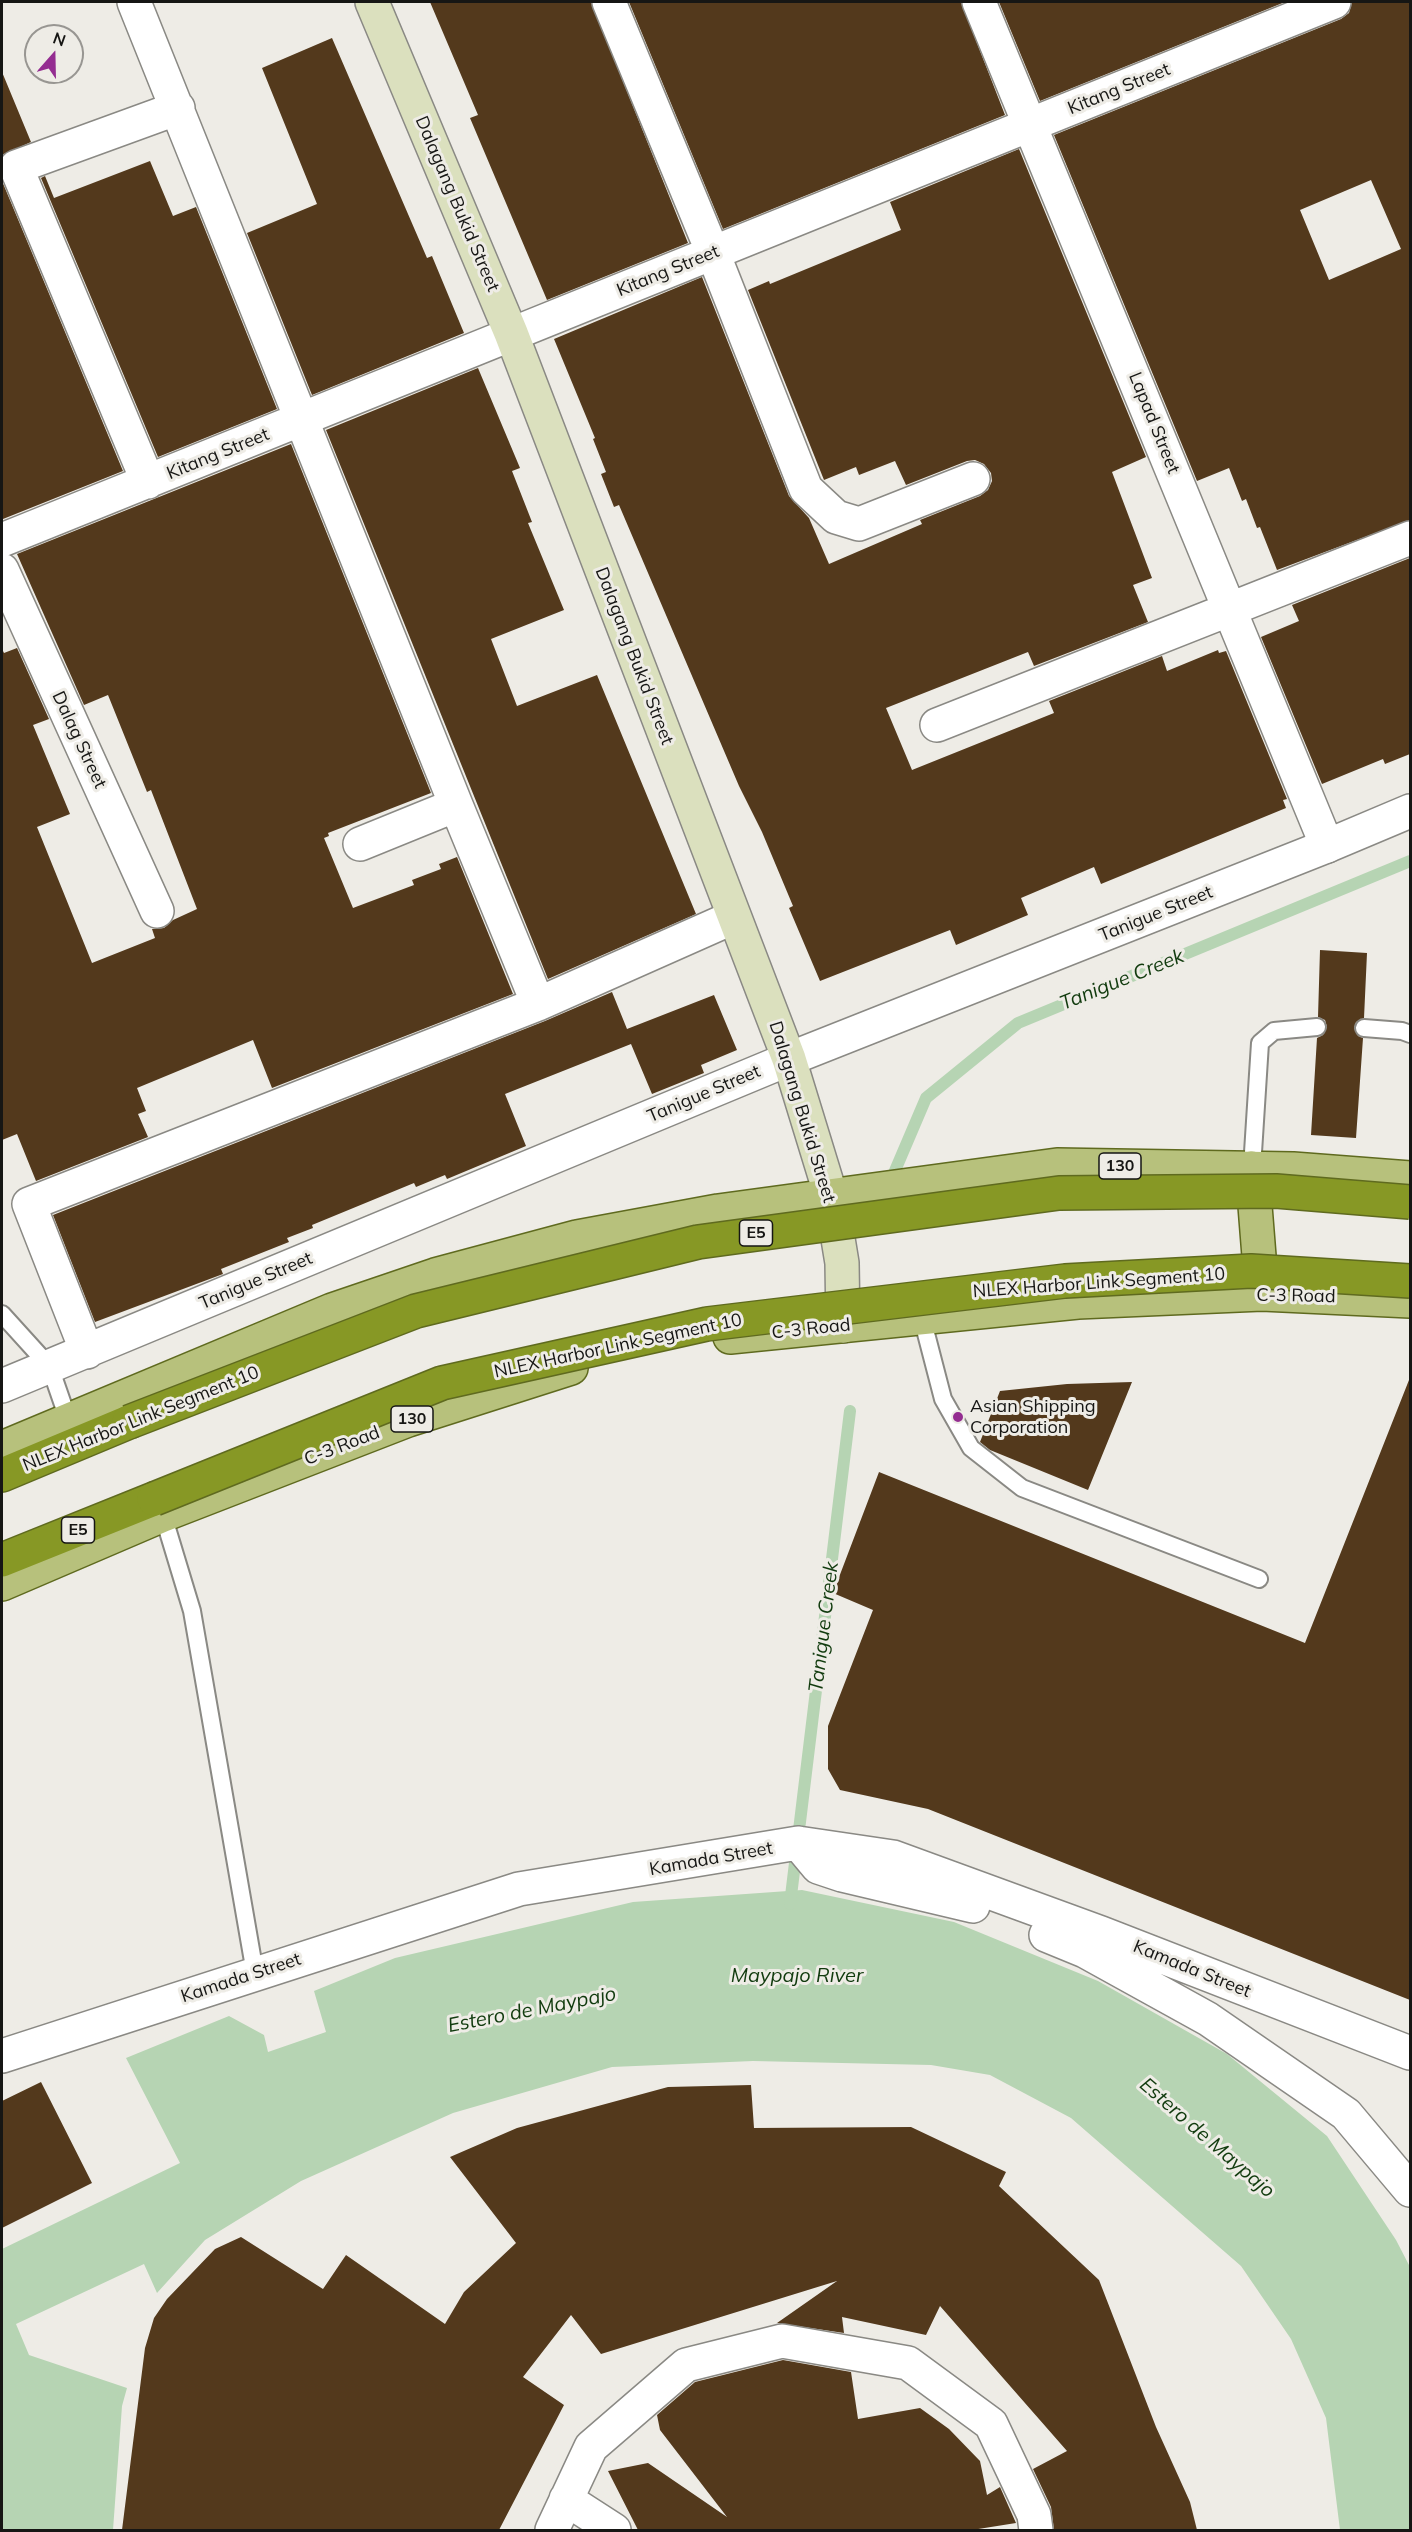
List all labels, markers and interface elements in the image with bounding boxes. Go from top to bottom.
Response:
north arrow [24,24,84,84]
text: N [50,27,69,50]
street label: Kitang Street [1065,59,1173,119]
street label: Dalagang Bukid Street [410,113,504,295]
street label: Kitang Street [614,241,722,301]
street label: Lapad Street [1124,369,1184,477]
street label: Kitang Street [164,424,272,484]
street label: Dalagang Bukid Street [590,564,678,748]
street label: Dalag Street [47,688,111,792]
street label: Tanigue Street [1096,881,1216,947]
water label: Tanigue Creek [1056,944,1188,1016]
street label: Dalagang Bukid Street [764,1019,840,1205]
street label: Tanigue Street [644,1060,764,1128]
road number: 130 [1099,1153,1141,1179]
road number: E5 [740,1220,772,1246]
street label: Tanigue Street [196,1247,316,1315]
street label: NLEX Harbor Link Segment 10 [972,1263,1226,1303]
street label: C-3 Road [1256,1285,1336,1307]
street label: NLEX Harbor Link Segment 10 [492,1309,744,1383]
street label: C-3 Road [771,1314,851,1344]
street label: NLEX Harbor Link Segment 10 [20,1362,262,1476]
place label: Asian Shipping Corporation [970,1396,1096,1438]
road number: 130 [391,1406,433,1432]
marker: Asian Shipping Corporation [951,1410,965,1424]
street label: C-3 Road [301,1422,383,1470]
road number: E5 [62,1517,94,1543]
water label: Tanigue Creek [804,1560,844,1694]
street label: Kamada Street [648,1838,774,1880]
street label: Kamada Street [1130,1936,1254,2002]
street label: Kamada Street [178,1948,304,2008]
water label: Maypajo River [731,1964,863,1988]
water label: Estero de Maypajo [446,1982,618,2038]
water label: Estero de Maypajo [1135,2073,1279,2203]

